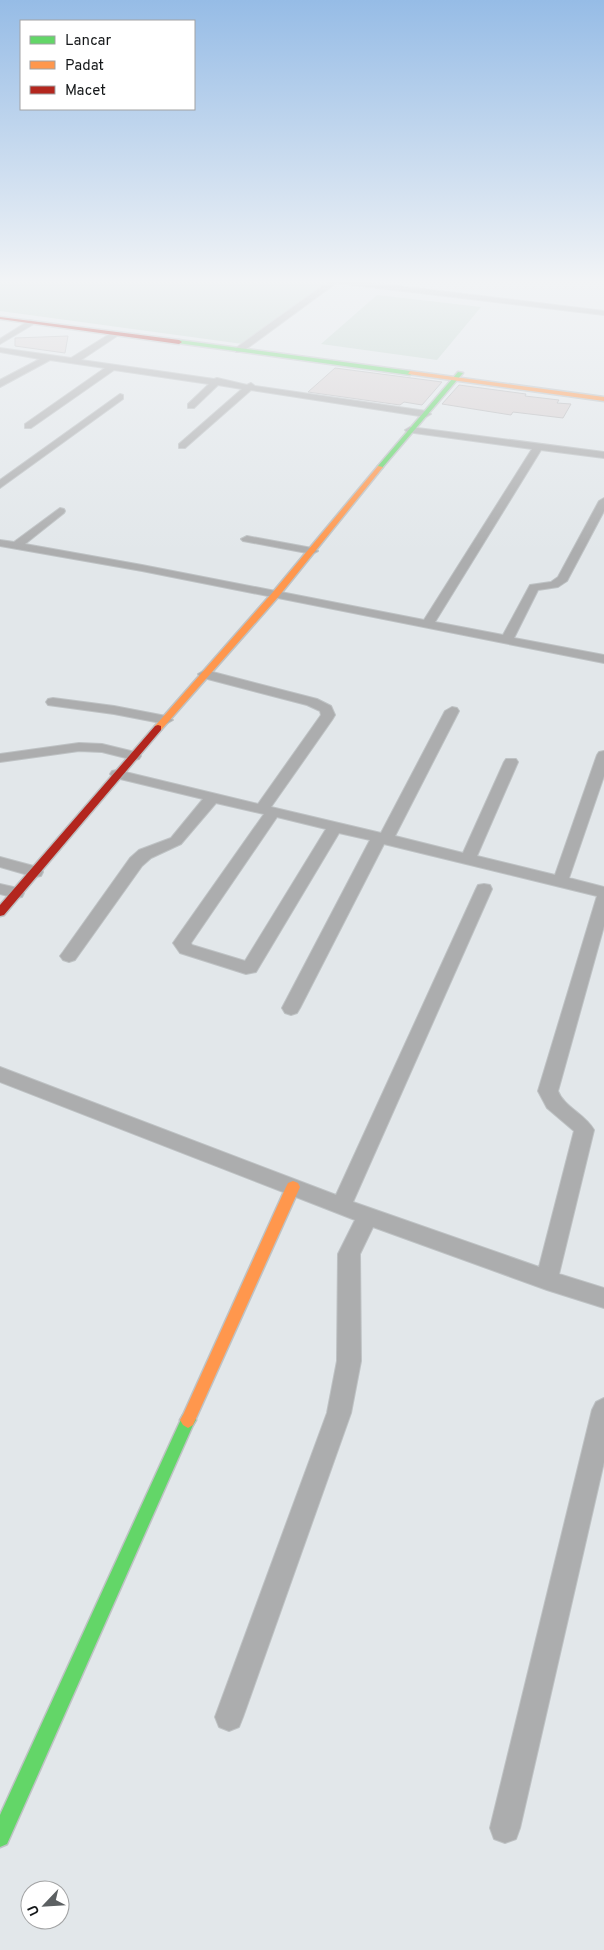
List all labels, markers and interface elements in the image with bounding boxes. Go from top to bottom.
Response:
legend [20,20,195,110]
text: Lancar [65,32,112,51]
text: Padat [65,57,104,76]
text: Macet [65,82,106,101]
north arrow [20,1880,70,1930]
text: U [25,1902,44,1918]

